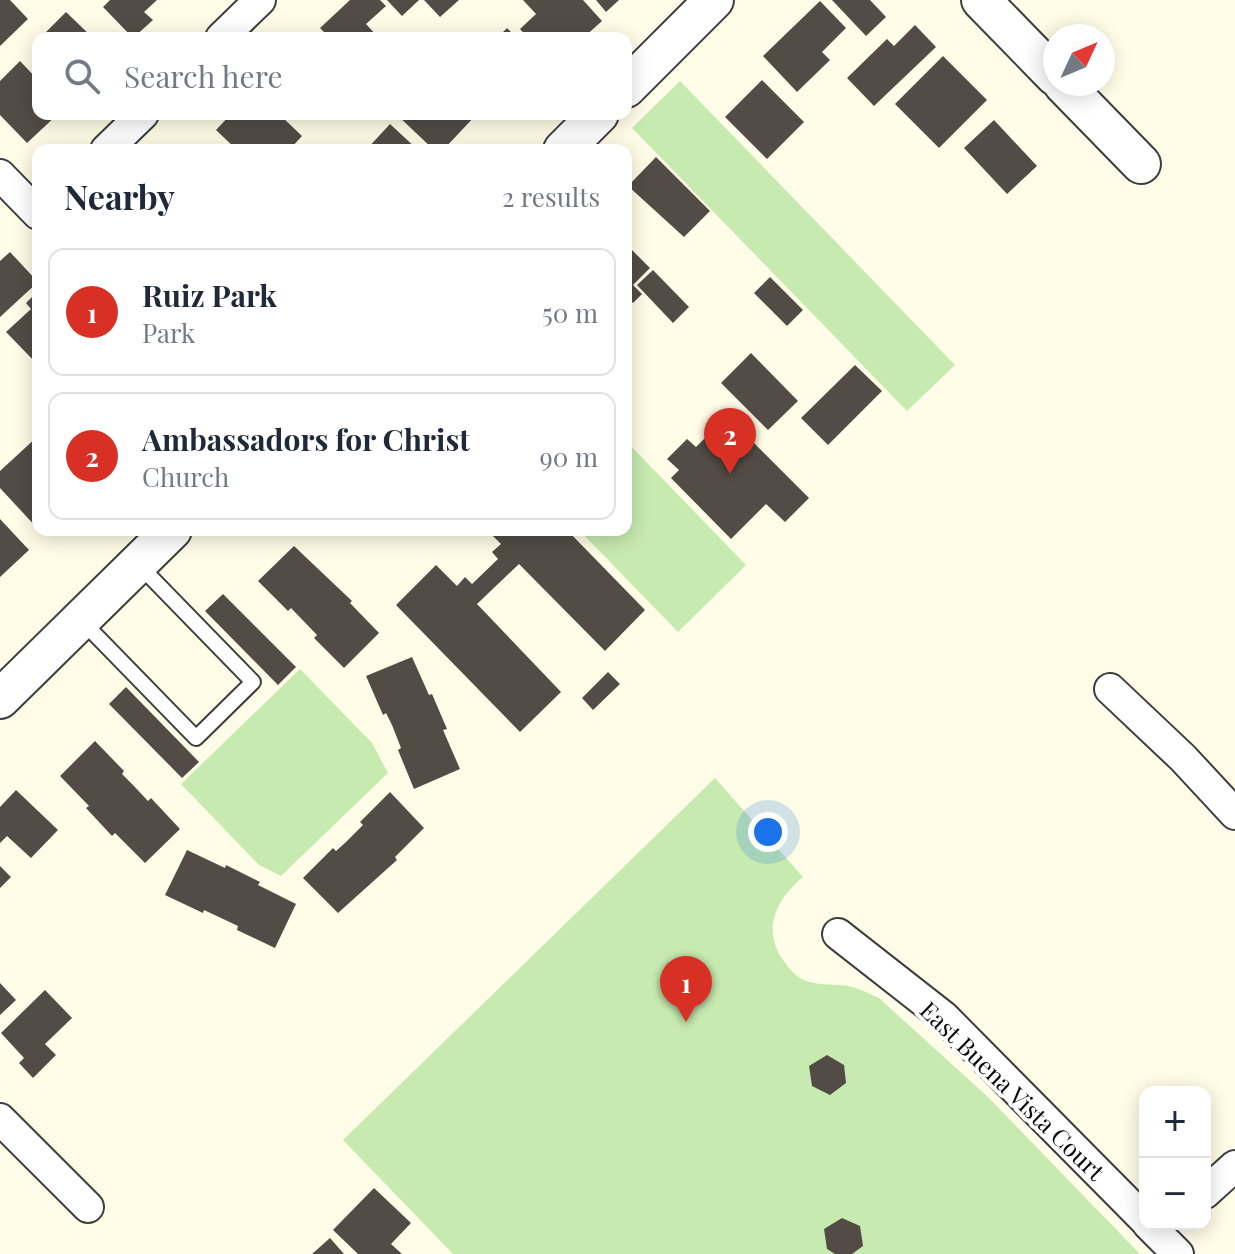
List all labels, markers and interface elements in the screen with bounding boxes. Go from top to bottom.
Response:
north arrow [1043,24,1115,96]
search box [32,32,632,120]
icon: search [60,54,104,98]
text: Search here [124,56,283,96]
text: Nearby [64,173,175,219]
text: 2 results [502,179,600,214]
text: Ruiz Park [142,275,277,315]
text: 1 [87,295,97,330]
text: 50 m [542,295,598,330]
text: Park [142,315,195,350]
pin: 2 [704,408,756,474]
text: Ambassadors for Christ [142,419,470,459]
text: 2 [85,439,99,474]
text: 90 m [540,439,598,474]
text: Church [142,459,229,494]
your location [748,812,788,852]
pin: 1 [660,956,712,1022]
street label: East Buena Vista Court [914,994,1112,1187]
map controls [1139,1086,1211,1230]
button: + [1139,1086,1211,1158]
button: − [1139,1158,1211,1230]

